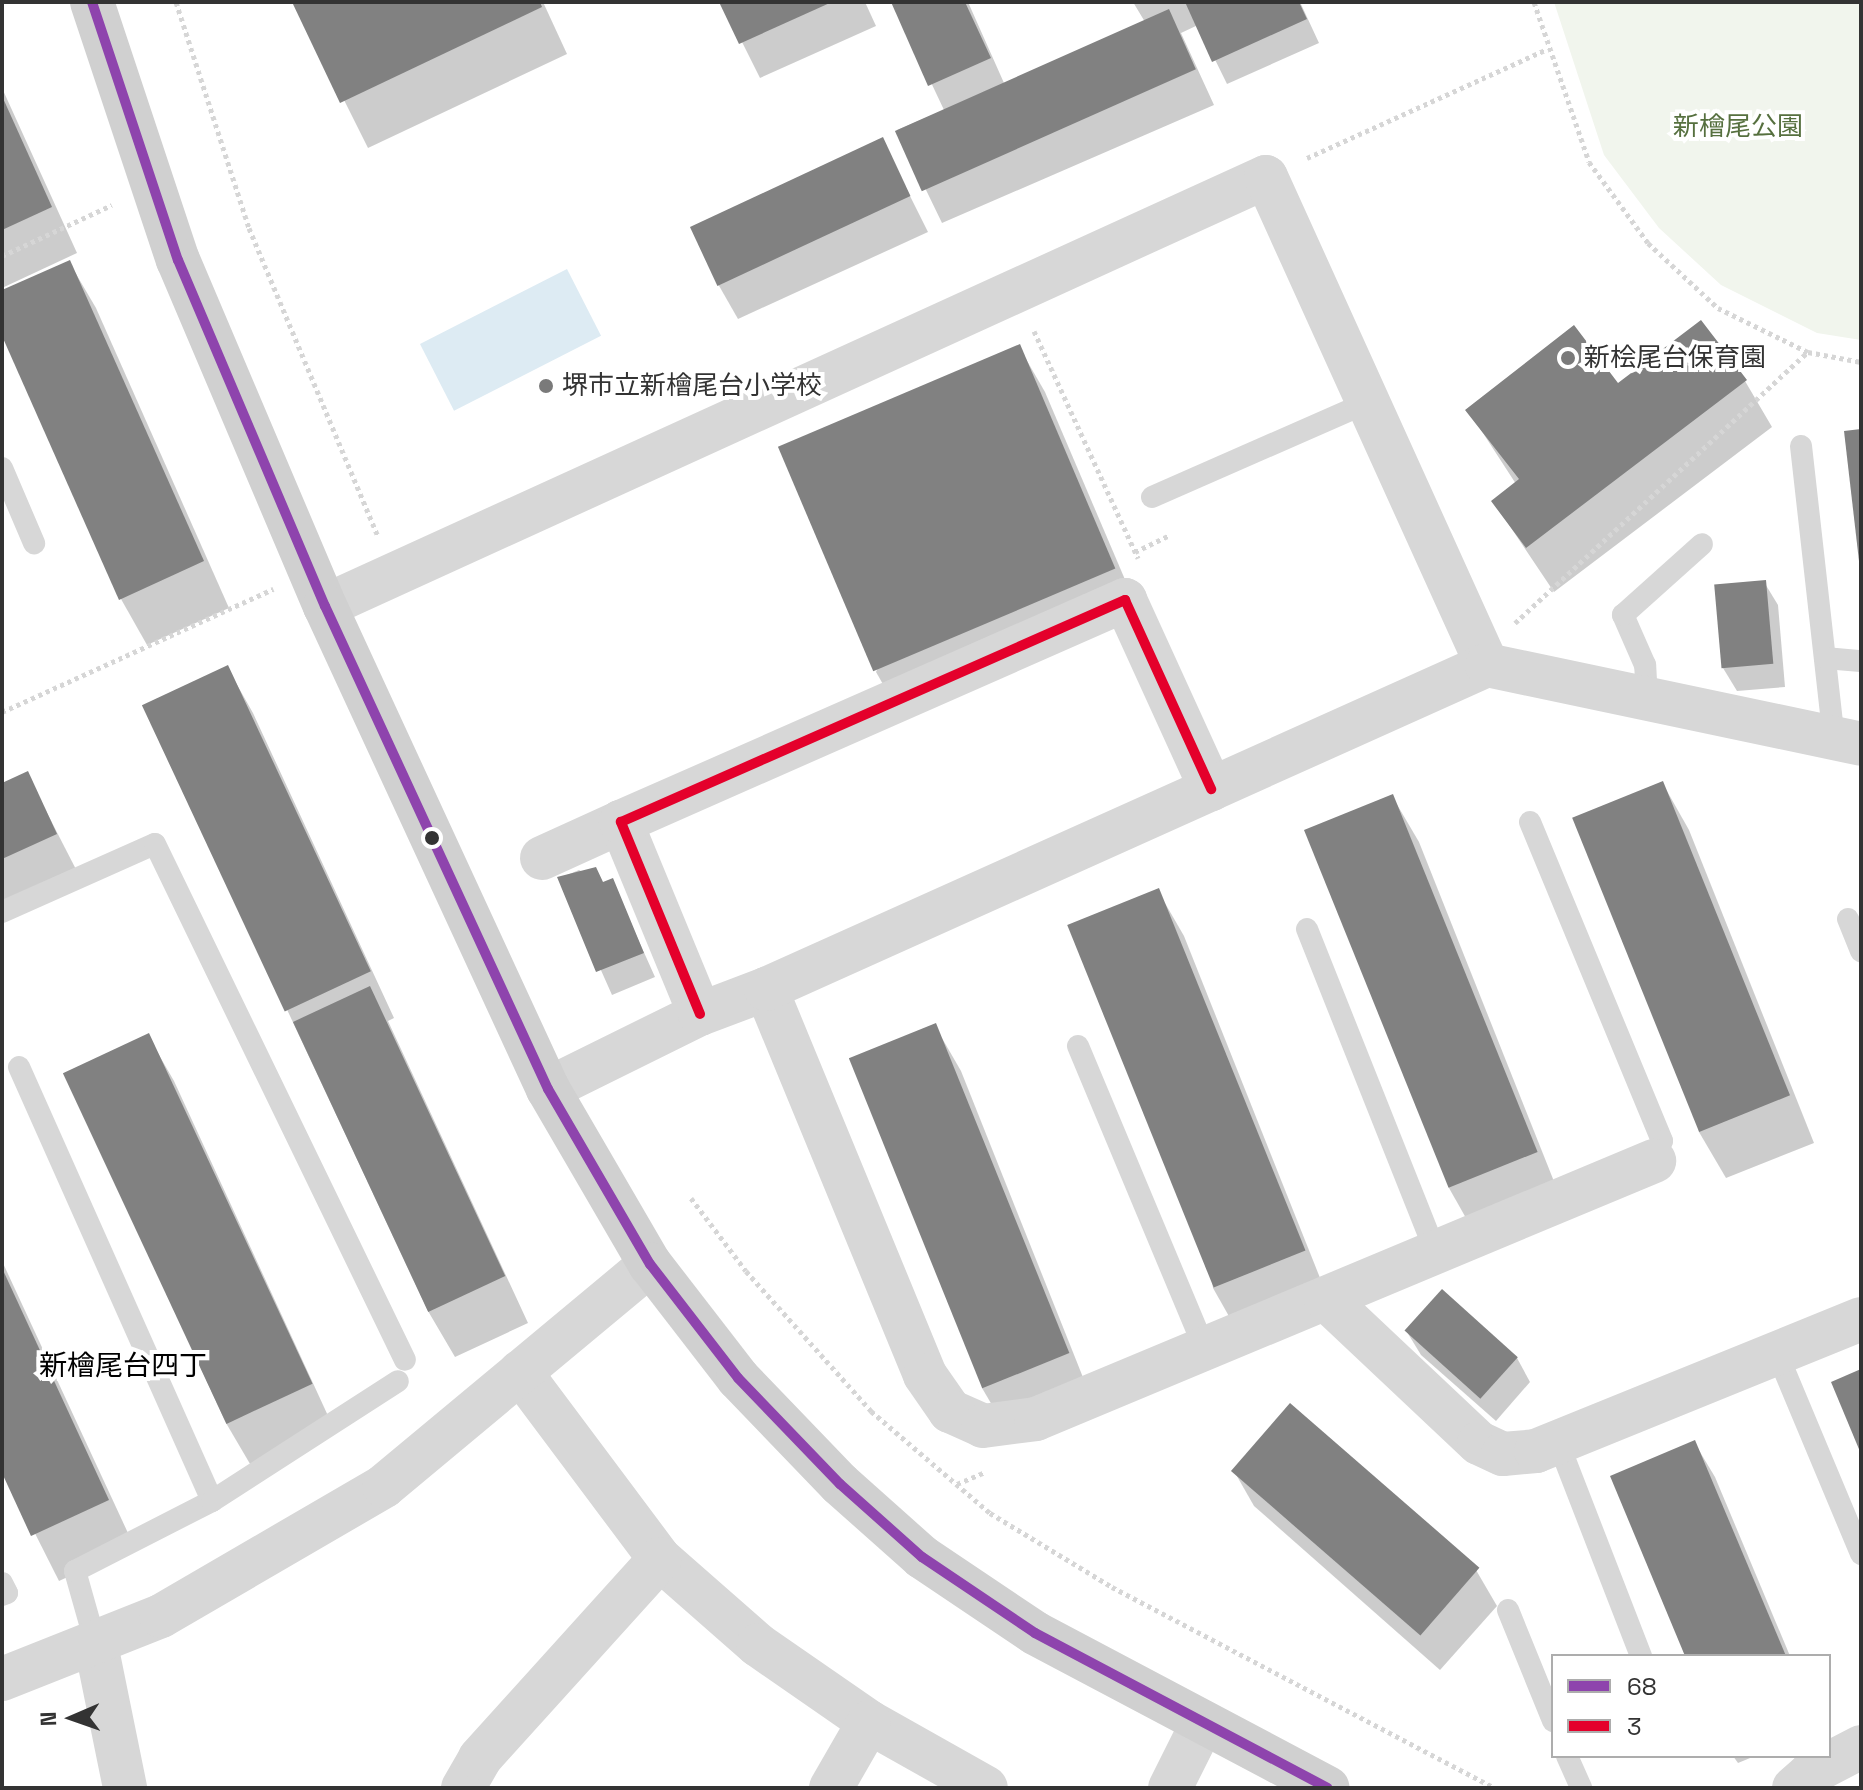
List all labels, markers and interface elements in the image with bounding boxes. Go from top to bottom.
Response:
park label: 新檜尾公園 [1673,111,1803,143]
place label: 新桧尾台保育園 [1584,342,1766,374]
marker: 新桧尾台保育園 [1559,349,1577,367]
place label: 堺市立新檜尾台小学校 [562,370,822,402]
marker: 堺市立新檜尾台小学校 [537,377,555,395]
unlabelled marker [424,830,440,846]
district label: 新檜尾台四丁 [39,1348,207,1382]
legend [1551,1654,1831,1758]
text: 68 [1627,1671,1657,1702]
north arrow [32,1678,112,1758]
text: N [34,1711,62,1727]
text: 3 [1627,1711,1642,1742]

